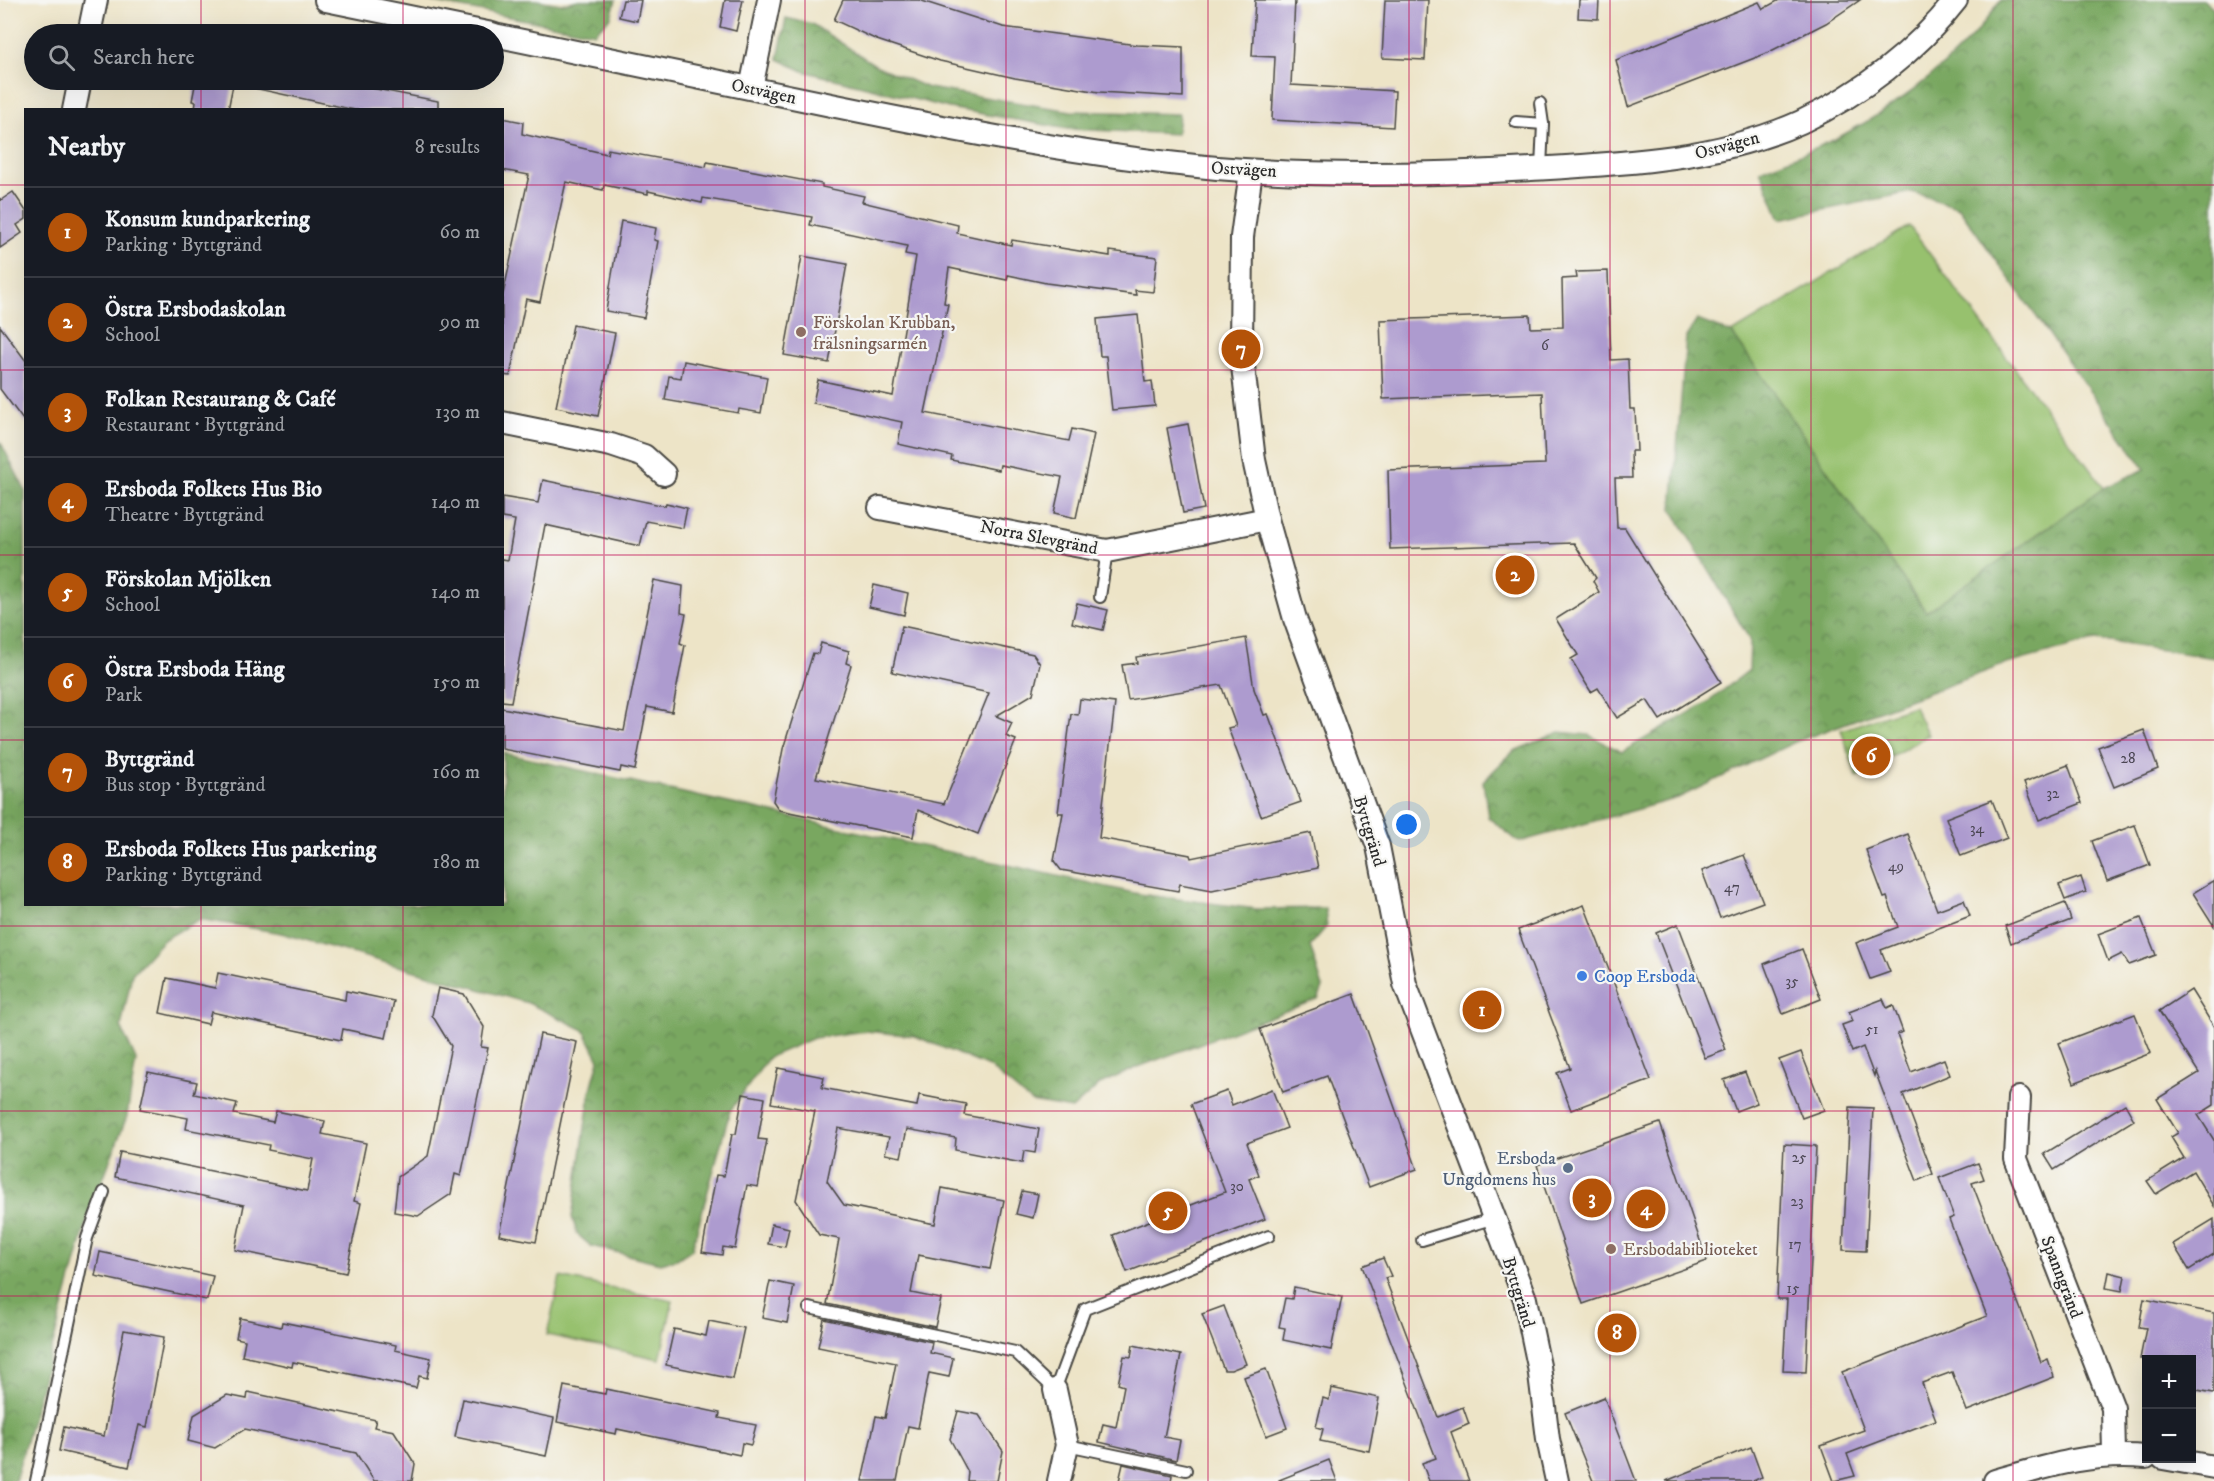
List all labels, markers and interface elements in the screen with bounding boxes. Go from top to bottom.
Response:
search box [24,24,504,90]
icon: search [45,41,78,74]
text: Search here [93,44,195,71]
street label: Ostvägen [729,74,799,110]
street label: Ostvägen [1693,127,1762,165]
text: Nearby [48,131,125,164]
text: 8 results [415,135,480,160]
street label: Ostvägen [1211,157,1278,183]
text: Konsum kundparkering [105,206,310,233]
text: 1 [64,220,71,245]
text: 60 m [440,220,480,245]
text: Parking · Byttgränd [105,233,262,258]
text: Östra Ersbodaskolan [105,296,286,323]
text: 2 [63,310,72,335]
text: 90 m [440,310,480,335]
place label: Förskolan Krubban, frälsningsarmén [813,312,956,355]
text: School [105,323,160,348]
marker: Förskolan Krubban, frälsningsarmén [794,325,808,339]
pin: 7 [1222,326,1260,372]
house number: 6 [1541,336,1550,355]
text: Folkan Restaurang & Café [105,386,336,413]
text: 3 [64,400,71,425]
text: 130 m [435,400,480,425]
text: Restaurant · Byttgränd [105,413,285,438]
text: Ersboda Folkets Hus Bio [105,476,322,503]
text: 4 [62,490,73,515]
text: 140 m [431,490,480,515]
text: Theatre · Byttgränd [105,503,264,528]
street label: Norra Slevgränd [978,516,1100,560]
pin: 2 [1496,552,1534,598]
text: Förskolan Mjölken [105,566,271,593]
text: 5 [63,580,72,605]
text: 140 m [431,580,480,605]
text: School [105,593,160,618]
text: Östra Ersboda Häng [105,656,284,683]
text: 6 [62,670,73,695]
text: 150 m [433,670,480,695]
text: Park [105,683,142,708]
pin: 6 [1852,734,1890,778]
text: Byttgränd [105,746,194,773]
house number: 28 [2121,749,2135,768]
text: 7 [62,760,73,785]
text: 160 m [432,760,480,785]
text: Bus stop · Byttgränd [105,773,266,798]
house number: 32 [2047,784,2060,803]
street label: Byttgränd [1348,793,1390,869]
your location [1392,810,1421,839]
house number: 34 [1970,819,1984,838]
text: Ersboda Folkets Hus parkering [105,836,376,863]
text: 8 [62,850,73,875]
text: 180 m [433,850,480,875]
house number: 49 [1888,857,1904,876]
text: Parking · Byttgränd [105,863,262,888]
house number: 47 [1724,878,1740,897]
place label: Coop Ersboda [1594,966,1696,988]
marker: Coop Ersboda [1575,969,1589,983]
house number: 35 [1785,972,1799,991]
pin: 1 [1462,988,1502,1032]
house number: 51 [1866,1020,1878,1039]
place label: Ersboda Ungdomens hus [1442,1148,1556,1191]
house number: 25 [1792,1148,1807,1167]
marker: Ersboda Ungdomens hus [1561,1161,1575,1175]
pin: 3 [1572,1176,1612,1220]
house number: 30 [1230,1177,1244,1196]
pin: 4 [1626,1186,1666,1232]
pin: 5 [1148,1188,1188,1234]
house number: 23 [1791,1192,1803,1211]
street label: Spanngränd [2035,1233,2087,1322]
house number: 17 [1788,1235,1802,1254]
place label: Ersbodabiblioteket [1623,1239,1758,1261]
marker: Ersbodabiblioteket [1604,1242,1618,1256]
street label: Byttgränd [1497,1254,1539,1330]
house number: 15 [1787,1279,1800,1298]
pin: 8 [1598,1310,1636,1356]
map controls [2142,1355,2196,1463]
button: + [2142,1355,2196,1409]
button: − [2142,1409,2196,1463]

